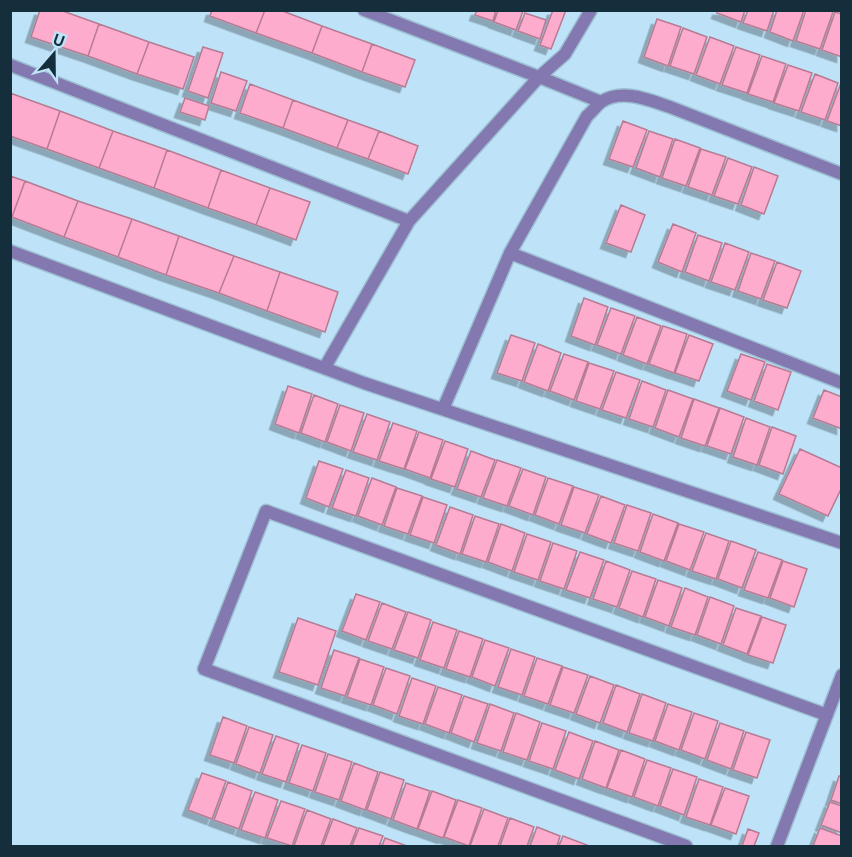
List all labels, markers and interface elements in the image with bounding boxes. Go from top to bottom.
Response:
north arrow [24,24,84,84]
text: U [51,30,67,50]

